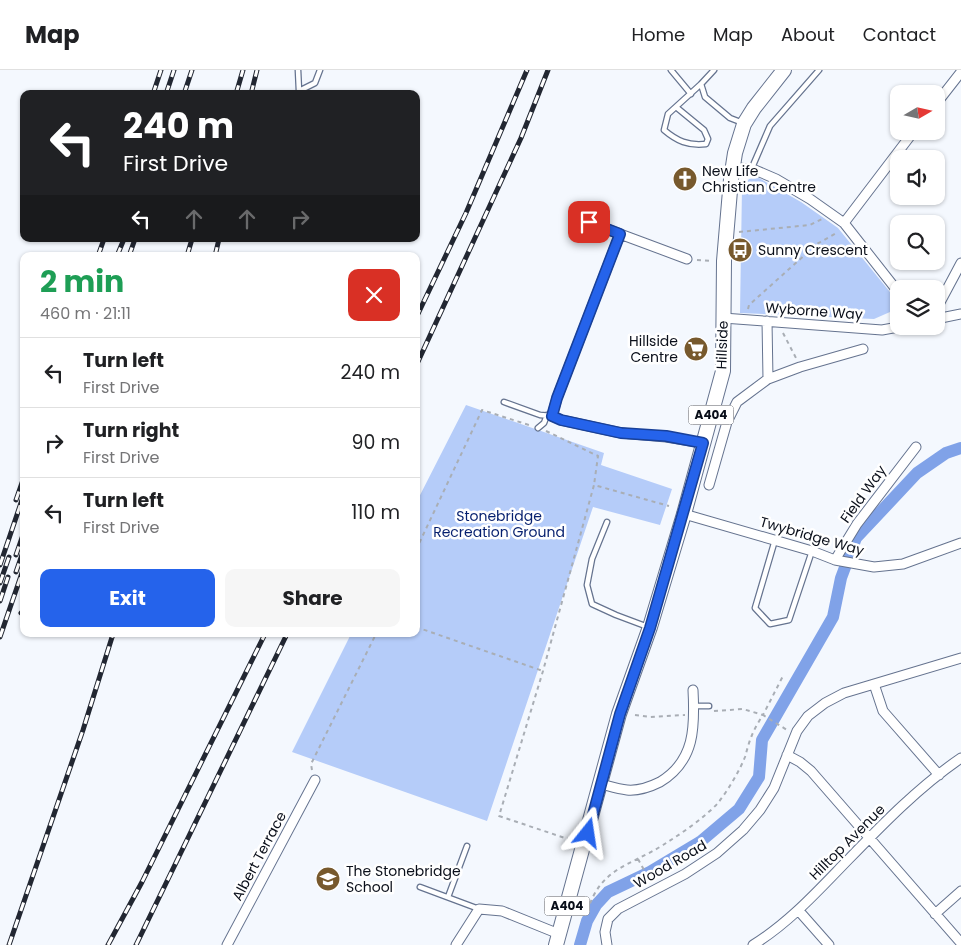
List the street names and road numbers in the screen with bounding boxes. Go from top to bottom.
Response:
street label: Wyborne Way [765,298,863,324]
street label: Hillside [711,320,733,370]
road number: A404 [688,406,734,424]
street label: Field Way [835,461,891,527]
street label: Twybridge Way [758,512,866,560]
street label: Hilltop Avenue [805,799,890,884]
street label: Albert Terrace [227,808,291,904]
street label: Wood Road [630,835,710,893]
road number: A404 [544,896,590,916]

